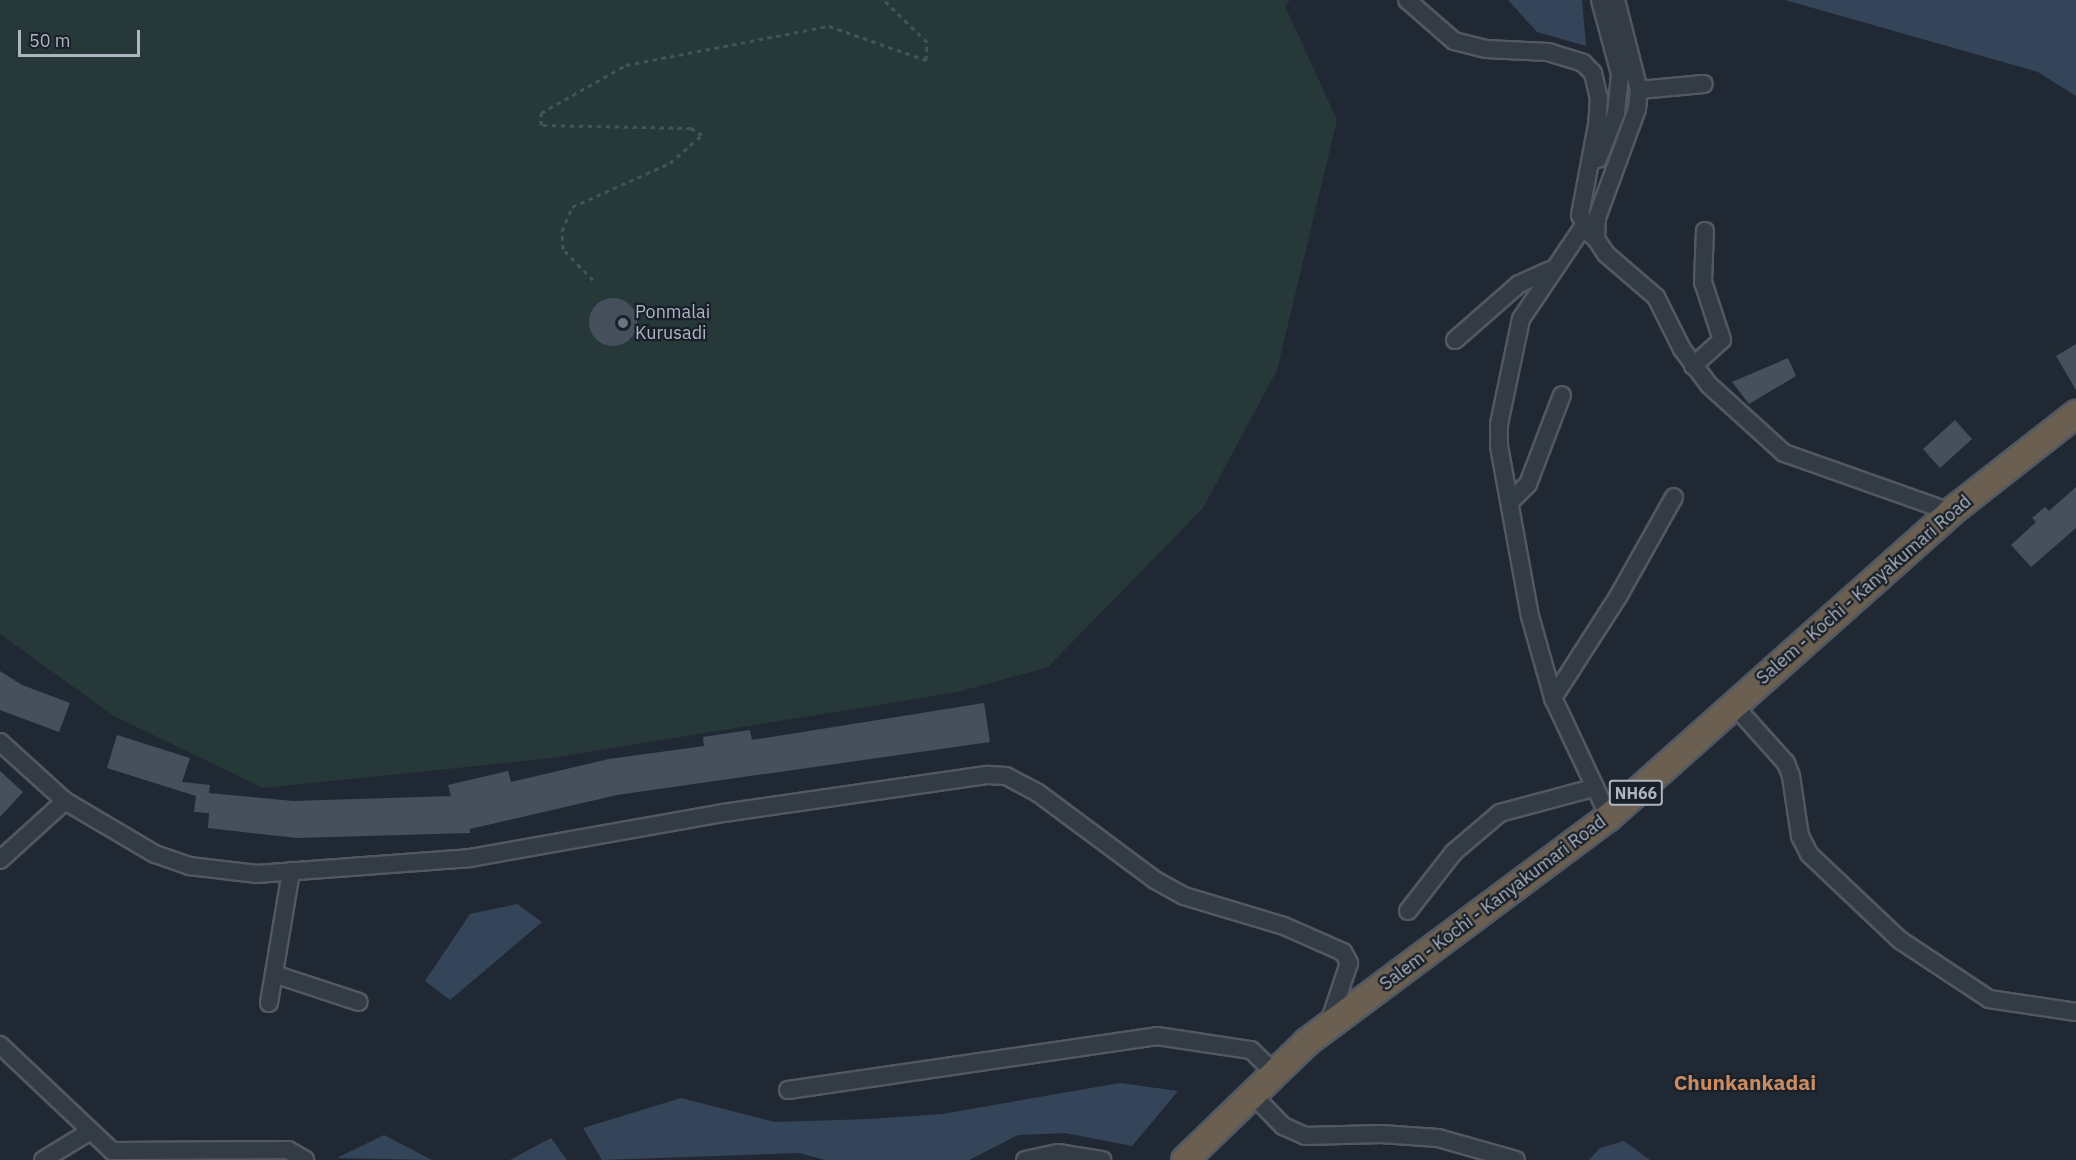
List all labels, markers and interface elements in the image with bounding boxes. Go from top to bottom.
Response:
scale bar [21,18,142,56]
text: 50 m [29,29,71,52]
place label: Ponmalai Kurusadi [635,302,710,344]
marker: Ponmalai Kurusadi [616,316,630,330]
street label: Salem - Kochi - Kanyakumari Road [1752,491,1976,689]
road number: NH66 [1608,780,1664,806]
street label: Salem - Kochi - Kanyakumari Road [1376,811,1610,995]
district label: Chunkankadai [1674,1069,1816,1095]

